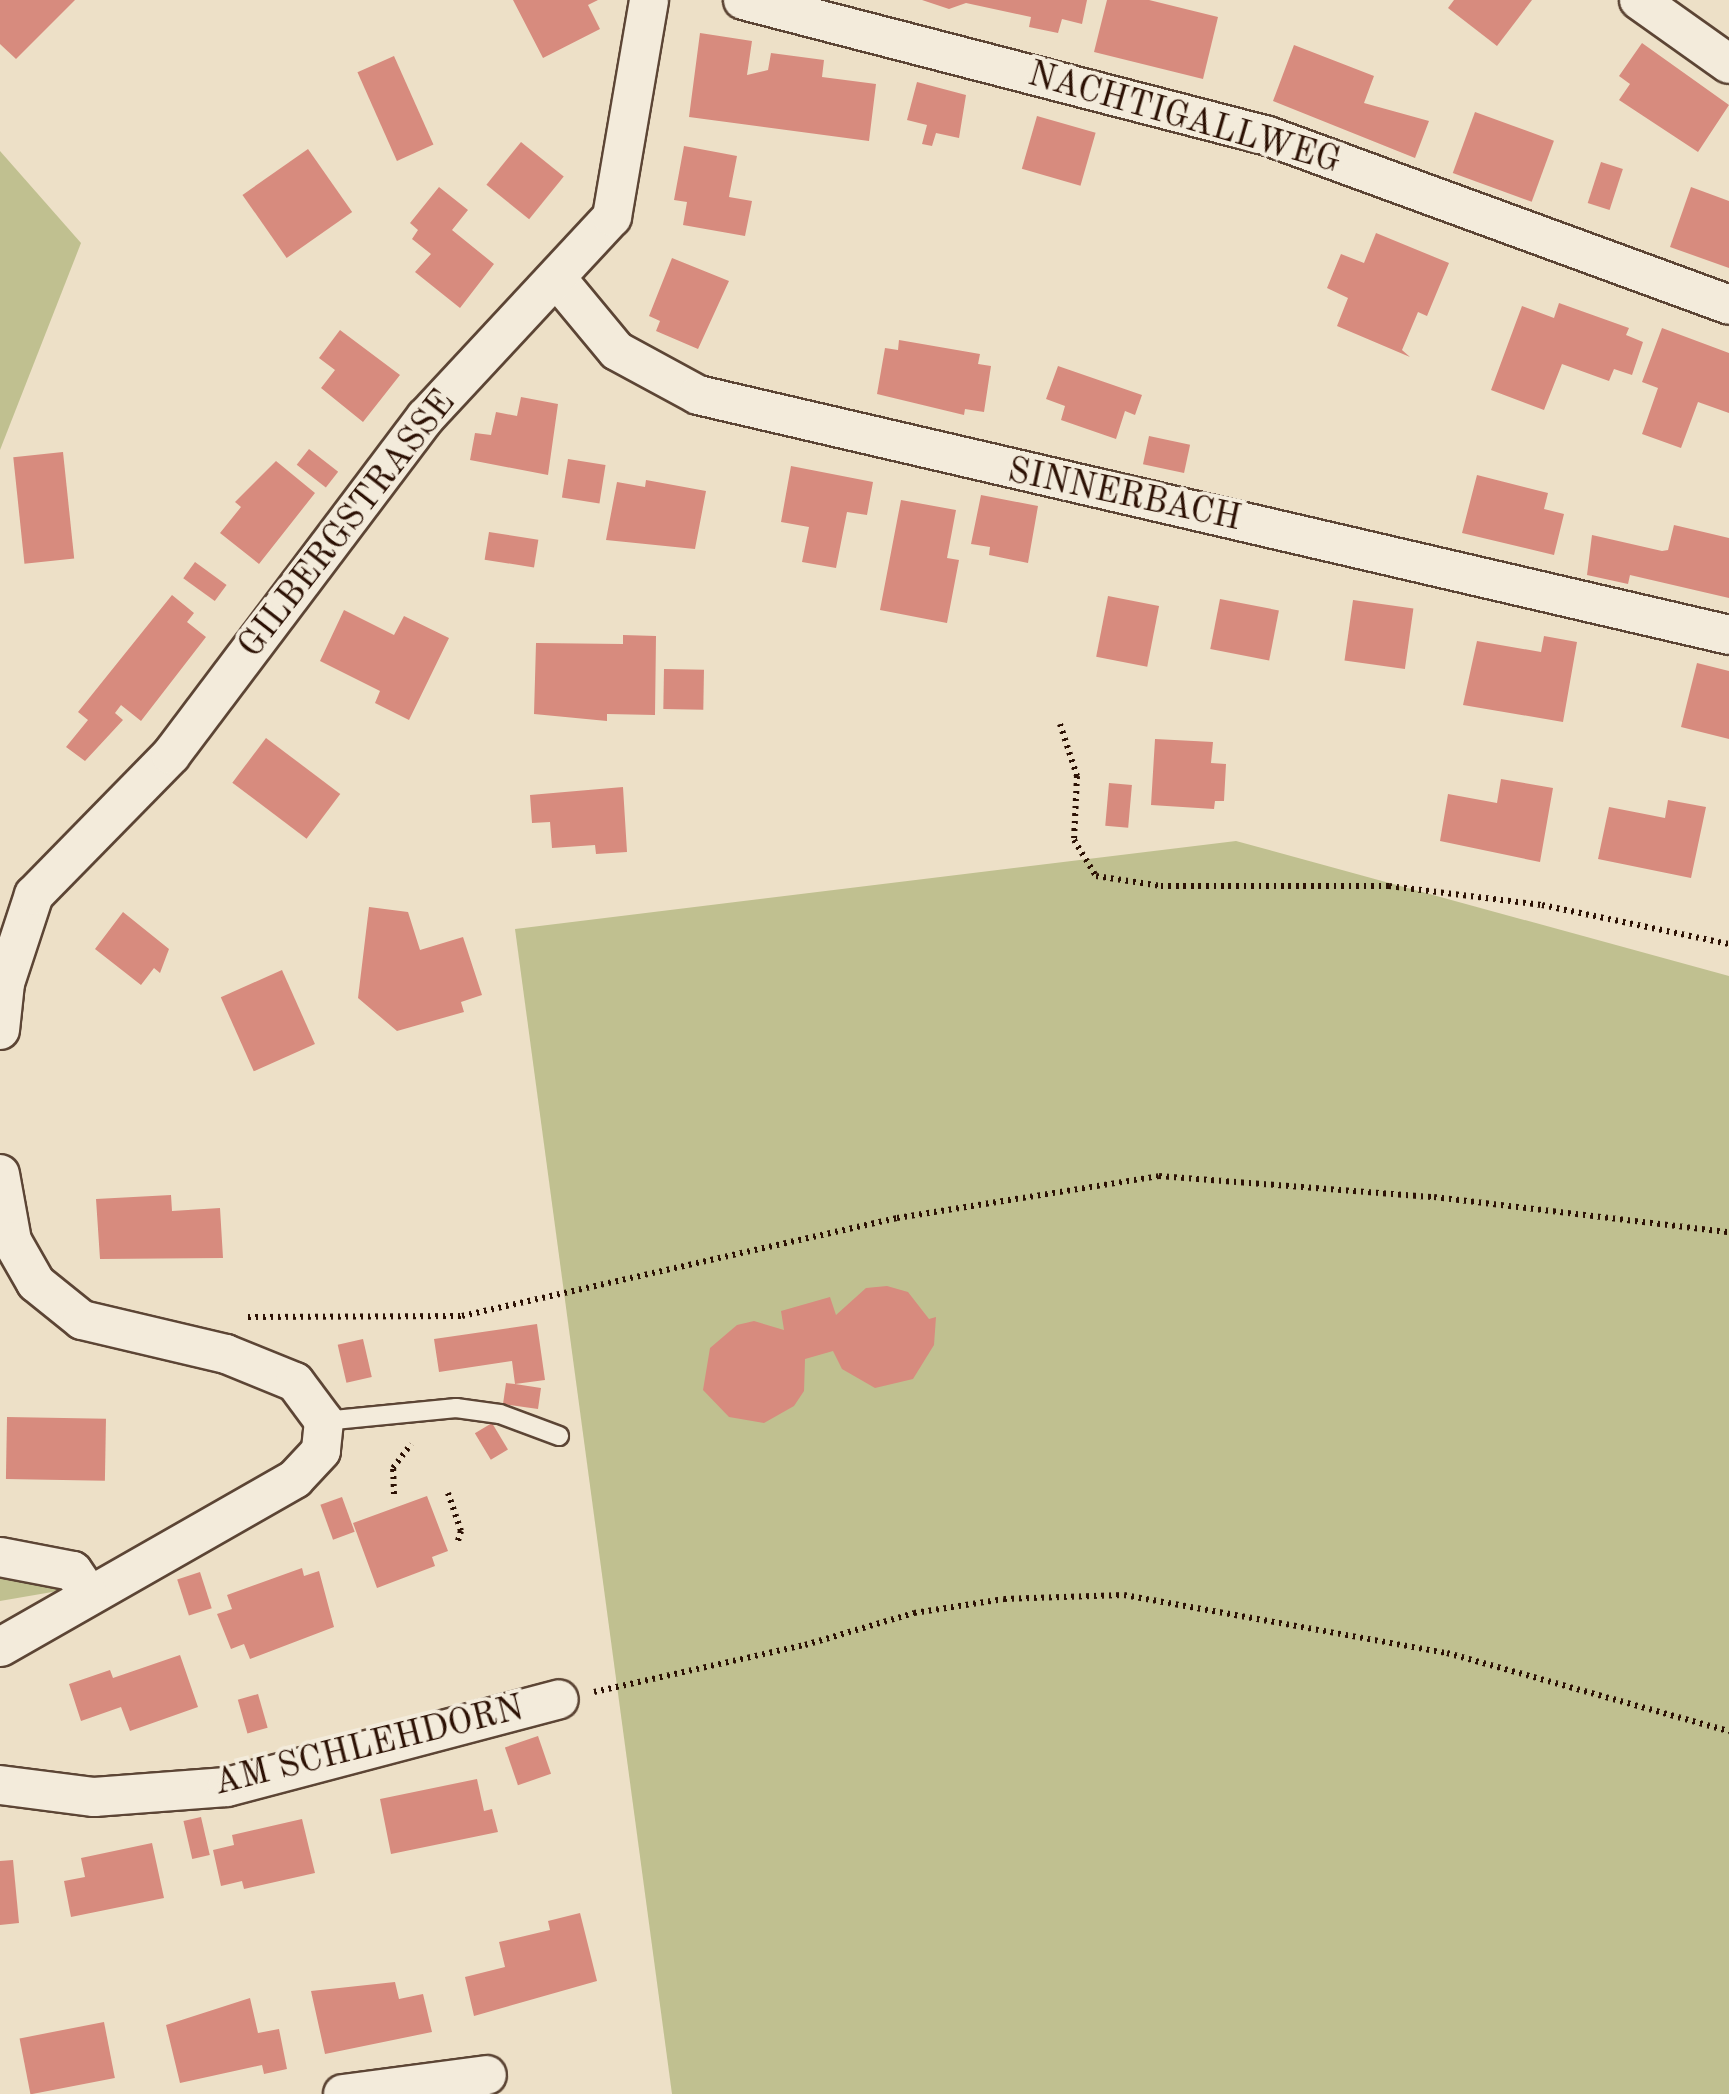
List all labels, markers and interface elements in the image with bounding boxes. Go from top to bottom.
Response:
street label: NACHTIGALLWEG [1023,54,1345,184]
street label: GILBERGSTRASSE [231,383,465,667]
street label: SINNERBACH [1004,451,1244,541]
street label: AM SCHLEHDORN [210,1688,528,1806]

